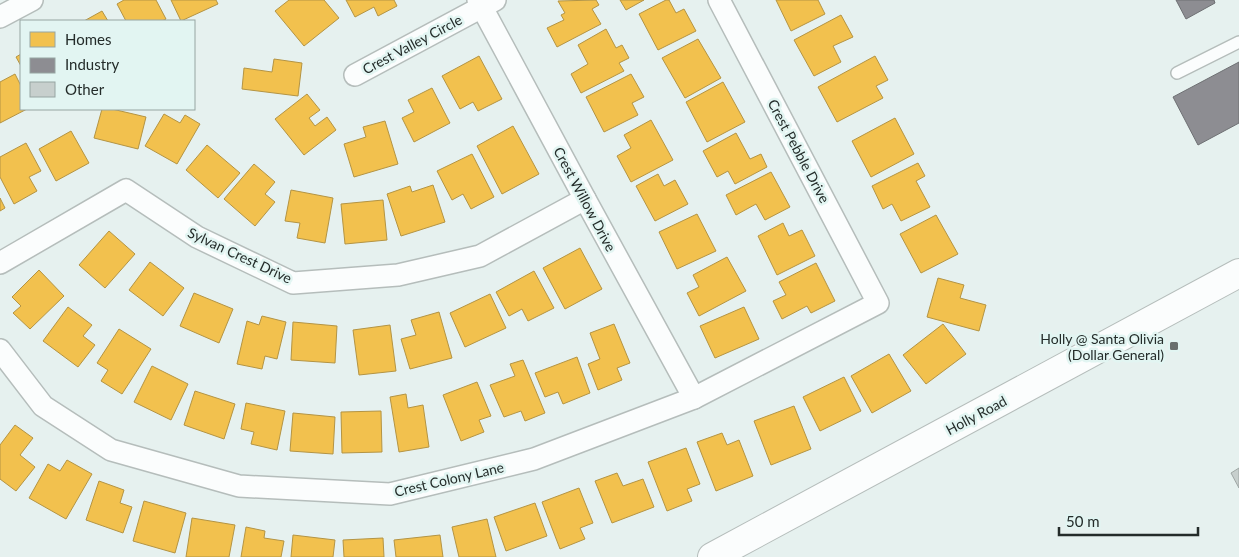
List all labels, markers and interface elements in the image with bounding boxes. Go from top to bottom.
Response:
street label: Crest Valley Circle [359,11,465,77]
legend [20,20,195,110]
text: Homes [65,30,111,48]
text: Industry [65,55,120,73]
text: Other [65,80,105,98]
street label: Crest Pebble Drive [765,96,833,206]
street label: Crest Willow Drive [550,144,620,254]
street label: Sylvan Crest Drive [185,223,295,287]
place label: Holly @ Santa Olivia (Dollar General) [1040,330,1164,363]
marker: Holly @ Santa Olivia (Dollar General) [1168,340,1180,352]
street label: Holly Road [943,392,1009,438]
street label: Crest Colony Lane [393,458,505,500]
scale bar [1059,504,1198,536]
text: 50 m [1066,512,1100,530]

